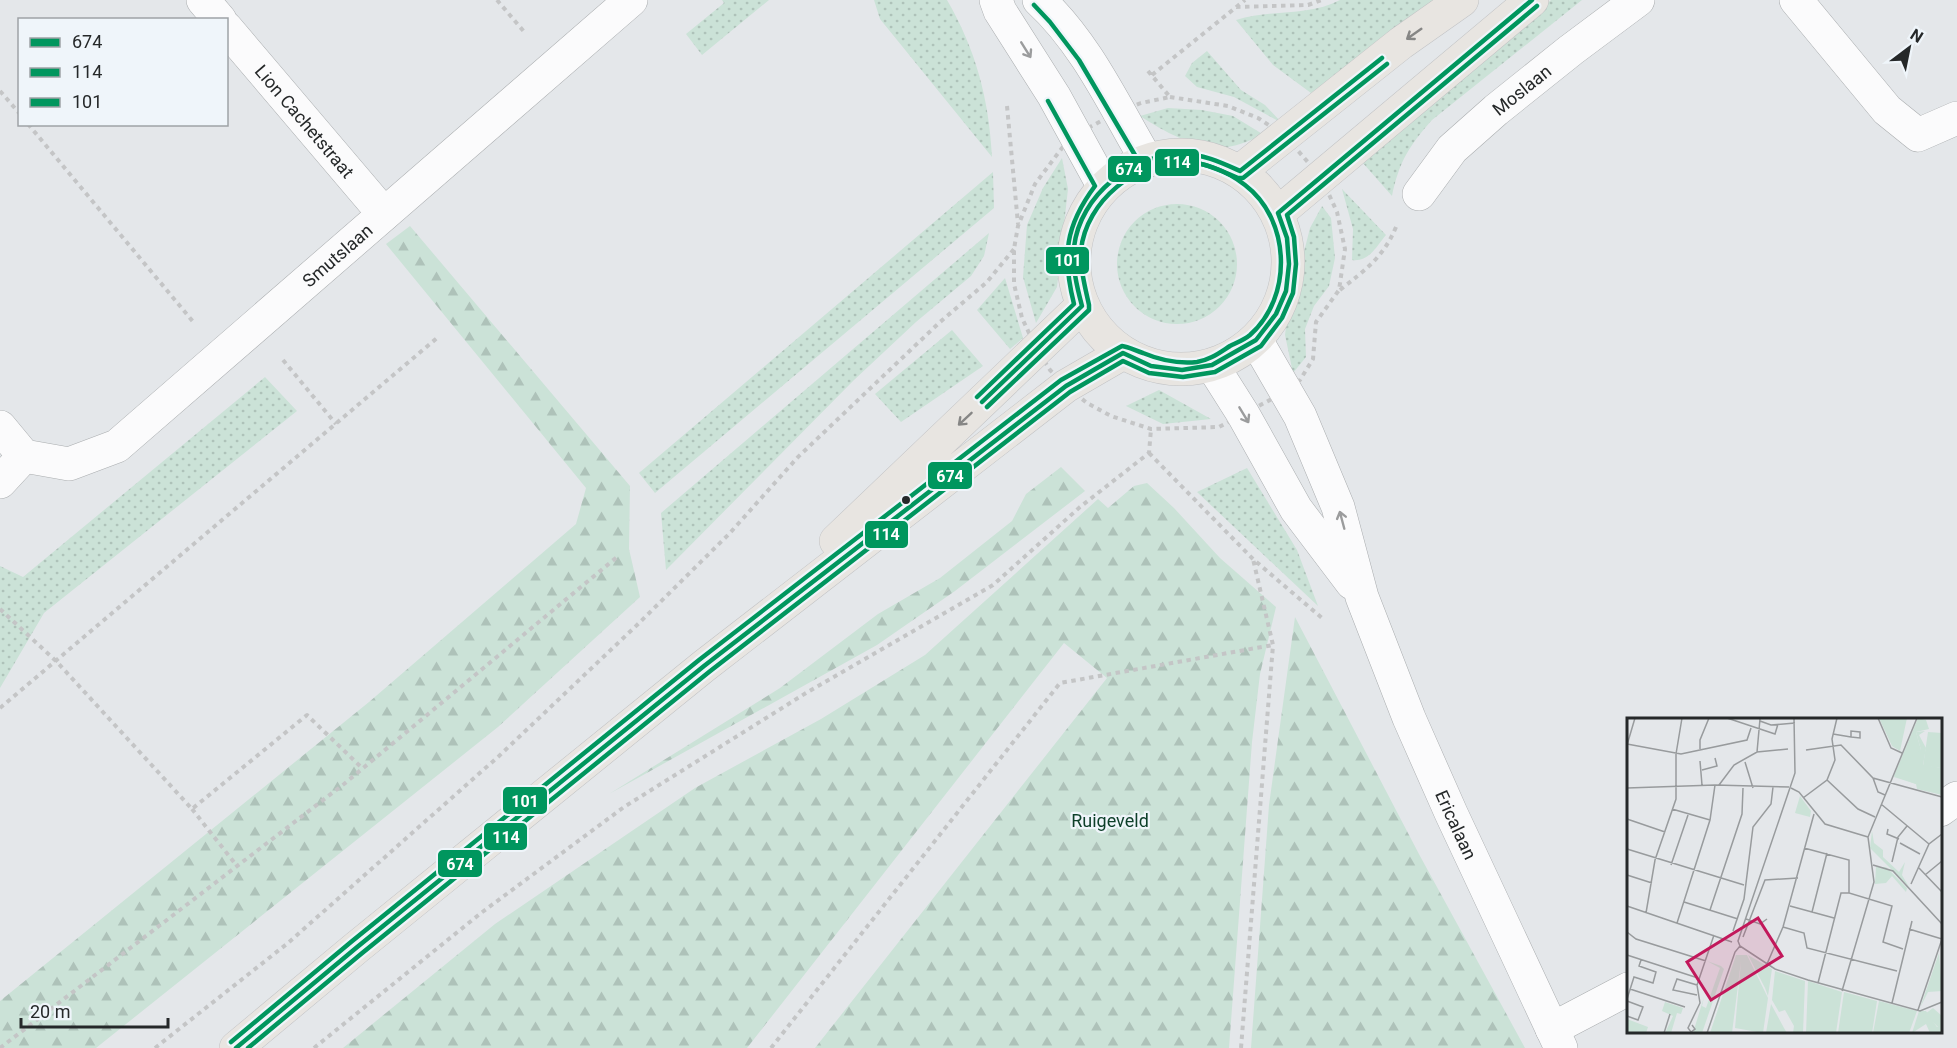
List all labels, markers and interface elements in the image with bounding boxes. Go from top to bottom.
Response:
legend [18,18,228,126]
north arrow [1879,18,1939,78]
text: N [1907,25,1927,47]
one-way arrow [1407,28,1423,40]
text: 674 [72,31,102,52]
one-way arrow [1019,42,1032,59]
street label: Lion Cachetstraat [251,60,359,182]
street label: Moslaan [1488,60,1555,120]
text: 114 [72,61,102,82]
text: 101 [72,91,102,112]
line badge: 114 [1154,148,1200,177]
text: 114 [1163,153,1191,172]
line badge: 674 [1107,155,1152,183]
text: 674 [1115,160,1143,179]
street label: Smutslaan [298,219,376,291]
line badge: 101 [1045,246,1090,275]
text: 101 [1054,251,1082,270]
one-way arrow [1238,406,1250,423]
one-way arrow [957,412,972,426]
line badge: 674 [927,461,973,490]
text: 674 [936,467,964,486]
unlabelled marker [900,494,912,506]
one-way arrow [1335,511,1347,530]
line badge: 114 [864,520,909,549]
text: 114 [872,525,900,544]
inset map [1627,718,1942,1033]
line badge: 101 [502,786,548,815]
street label: Ericalaan [1432,787,1482,862]
text: 101 [511,792,539,811]
park label: Ruigeveld [1071,810,1149,831]
line badge: 114 [483,822,528,851]
text: 114 [492,828,520,847]
line badge: 674 [437,849,483,878]
text: 674 [446,855,474,874]
scale bar [21,991,168,1029]
text: 20 m [30,1001,70,1022]

